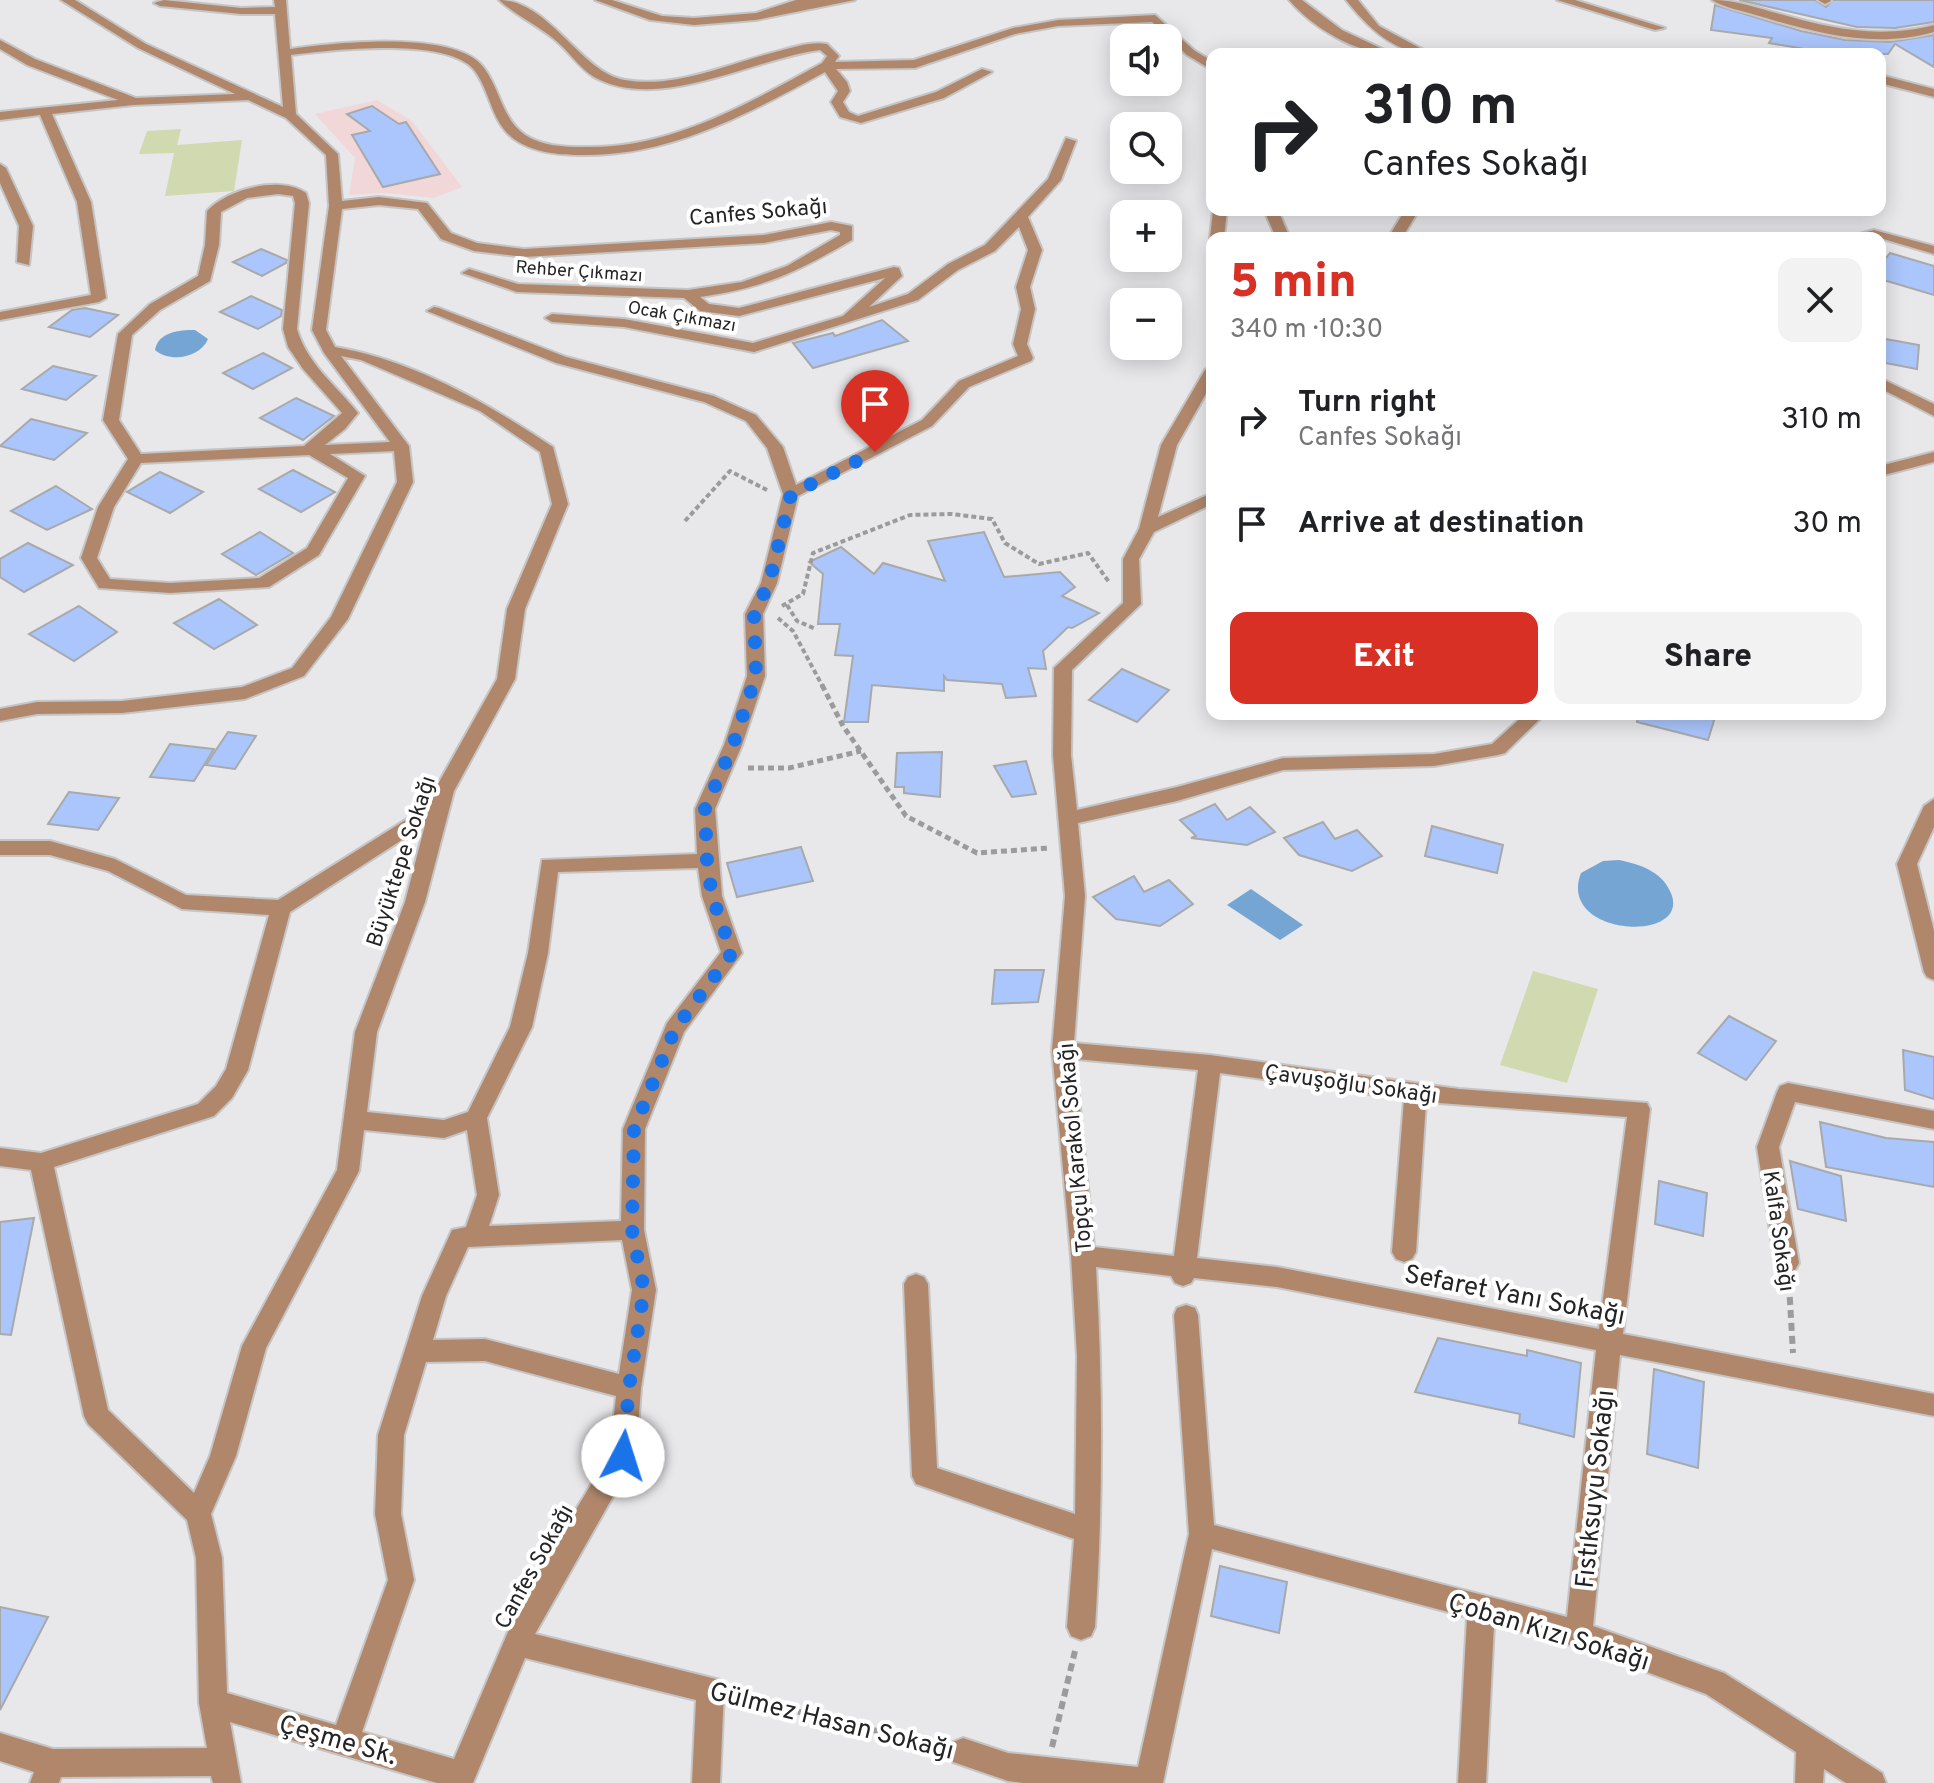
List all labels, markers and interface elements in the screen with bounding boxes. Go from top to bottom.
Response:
map controls [1110,24,1182,360]
button: sound [1110,24,1182,96]
text: 310 m [1362,74,1518,144]
icon: right [1230,80,1334,184]
button: search [1110,112,1182,184]
text: Canfes Sokağı [1362,143,1589,189]
street label: Canfes Sokağı [688,194,828,233]
button: + [1110,200,1182,272]
text: 5 min [1230,254,1357,314]
street label: Rehber Çıkmazı [515,257,643,288]
button: close [1778,258,1862,342]
button: − [1110,288,1182,360]
street label: Ocak Çıkmazı [626,297,738,338]
text: 340 m · 10:30 [1230,314,1383,347]
pin [841,370,909,452]
icon: arrive [853,382,897,426]
text: Turn right [1298,385,1436,422]
icon: right [1230,398,1274,442]
text: 310 m [1781,402,1862,439]
text: Canfes Sokağı [1298,422,1462,455]
icon: arrive [1230,502,1274,546]
text: Arrive at destination [1298,506,1584,543]
text: 30 m [1793,506,1862,543]
button: Exit [1230,612,1538,704]
button: Share [1554,612,1862,704]
street label: Büyüktepe Sokağı [362,773,443,951]
street label: Topçu Karakol Sokağı [1054,1042,1099,1254]
street label: Çavuşoğlu Sokağı [1263,1060,1439,1111]
street label: Kalfa Sokağı [1756,1169,1799,1294]
street label: Sefaret Yanı Sokağı [1401,1259,1628,1334]
street label: Fıstıksuyu Sokağı [1570,1388,1623,1590]
position arrow [581,1414,665,1498]
street label: Canfes Sokağı [490,1500,581,1634]
street label: Çoban Kızı Sokağı [1443,1587,1653,1680]
street label: Gülmez Hasan Sokağı [706,1676,957,1769]
street label: Çeşme Sk. [275,1709,400,1774]

